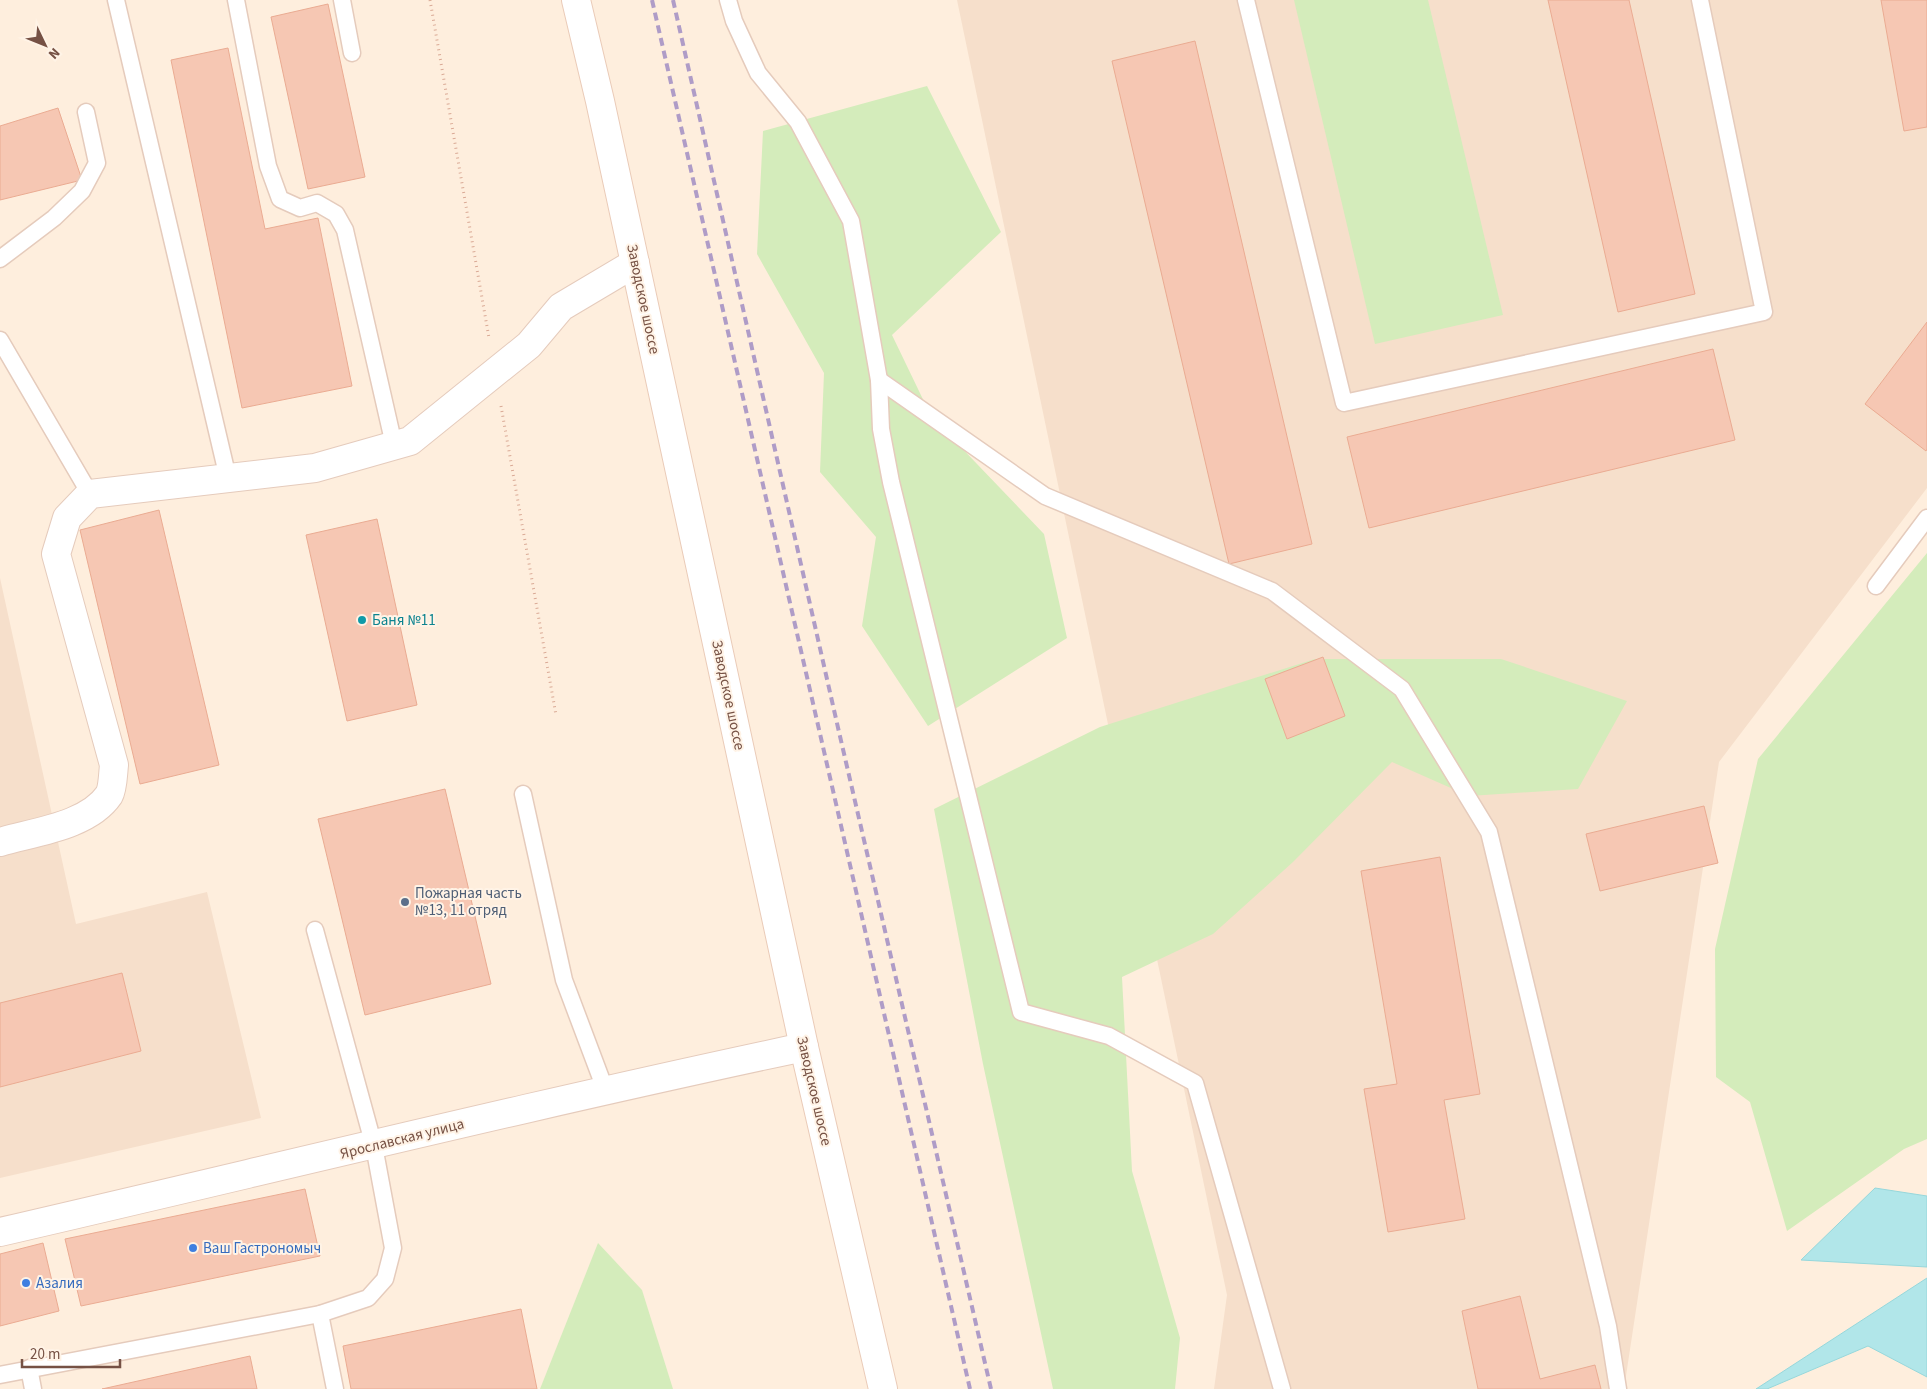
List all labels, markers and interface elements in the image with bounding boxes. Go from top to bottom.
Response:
north arrow [20,20,70,70]
text: N [43,43,64,63]
street label: Заводское шоссе [621,242,665,356]
place label: Баня №11 [372,610,436,631]
marker: Баня №11 [356,614,368,626]
street label: Заводское шоссе [706,638,750,752]
place label: Пожарная часть №13, 11 отряд [415,883,522,921]
marker: Пожарная часть №13, 11 отряд [399,896,411,908]
street label: Заводское шоссе [791,1034,837,1148]
street label: Ярославская улица [338,1113,466,1165]
place label: Ваш Гастрономыч [203,1238,321,1259]
marker: Ваш Гастрономыч [187,1242,199,1254]
place label: Азалия [36,1273,83,1294]
marker: Азалия [20,1277,32,1289]
scale bar [22,1336,120,1368]
text: 20 m [30,1344,60,1365]

